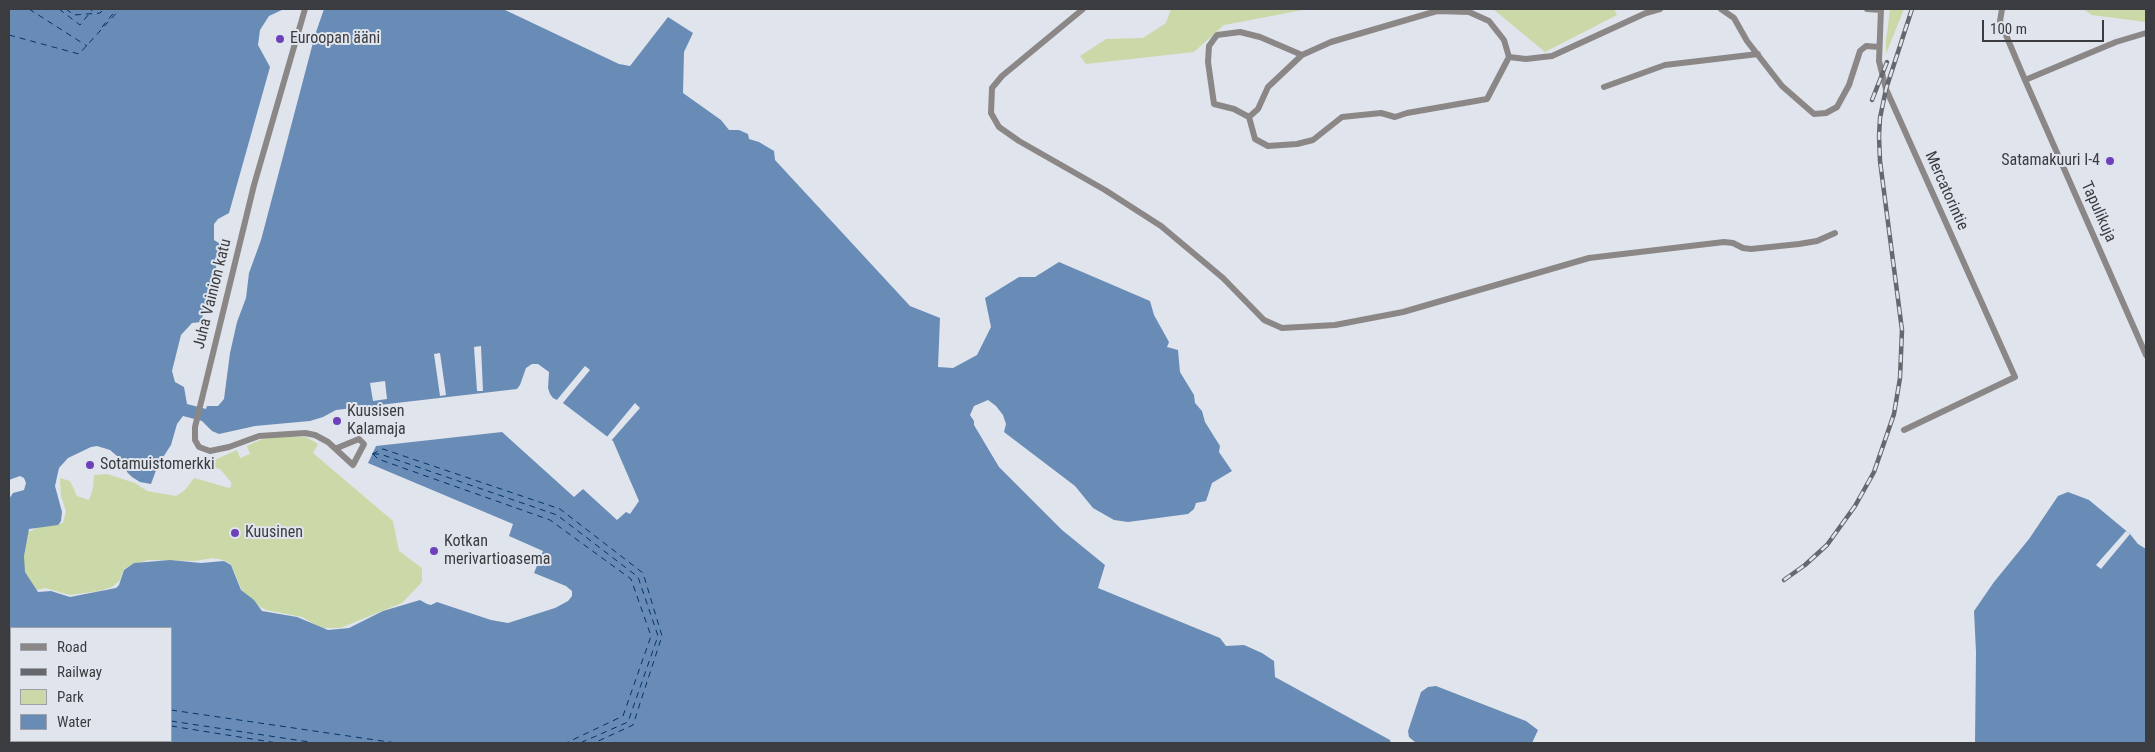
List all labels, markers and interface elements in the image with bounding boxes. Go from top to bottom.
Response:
scale bar [1985,10,2108,42]
text: 100 m [1990,20,2027,38]
place label: Euroopan ääni [290,29,380,49]
marker: Euroopan ääni [274,33,286,45]
street label: Mercatorintie [1920,149,1972,233]
place label: Satamakuuri I-4 [2001,151,2100,171]
marker: Satamakuuri I-4 [2104,155,2116,167]
street label: Tapulikuja [2076,179,2120,245]
street label: Juha Vainion katu [190,237,236,351]
place label: Kuusisen Kalamaja [347,402,406,440]
marker: Kuusisen Kalamaja [331,415,343,427]
place label: Sotamuistomerkki [100,455,215,475]
marker: Sotamuistomerkki [84,459,96,471]
place label: Kuusinen [245,523,303,543]
marker: Kuusinen [229,527,241,539]
place label: Kotkan merivartioasema [444,532,550,570]
marker: Kotkan merivartioasema [428,545,440,557]
legend [10,627,172,742]
text: Road [57,638,87,656]
text: Railway [57,663,102,681]
text: Park [57,688,84,706]
text: Water [57,713,91,731]

